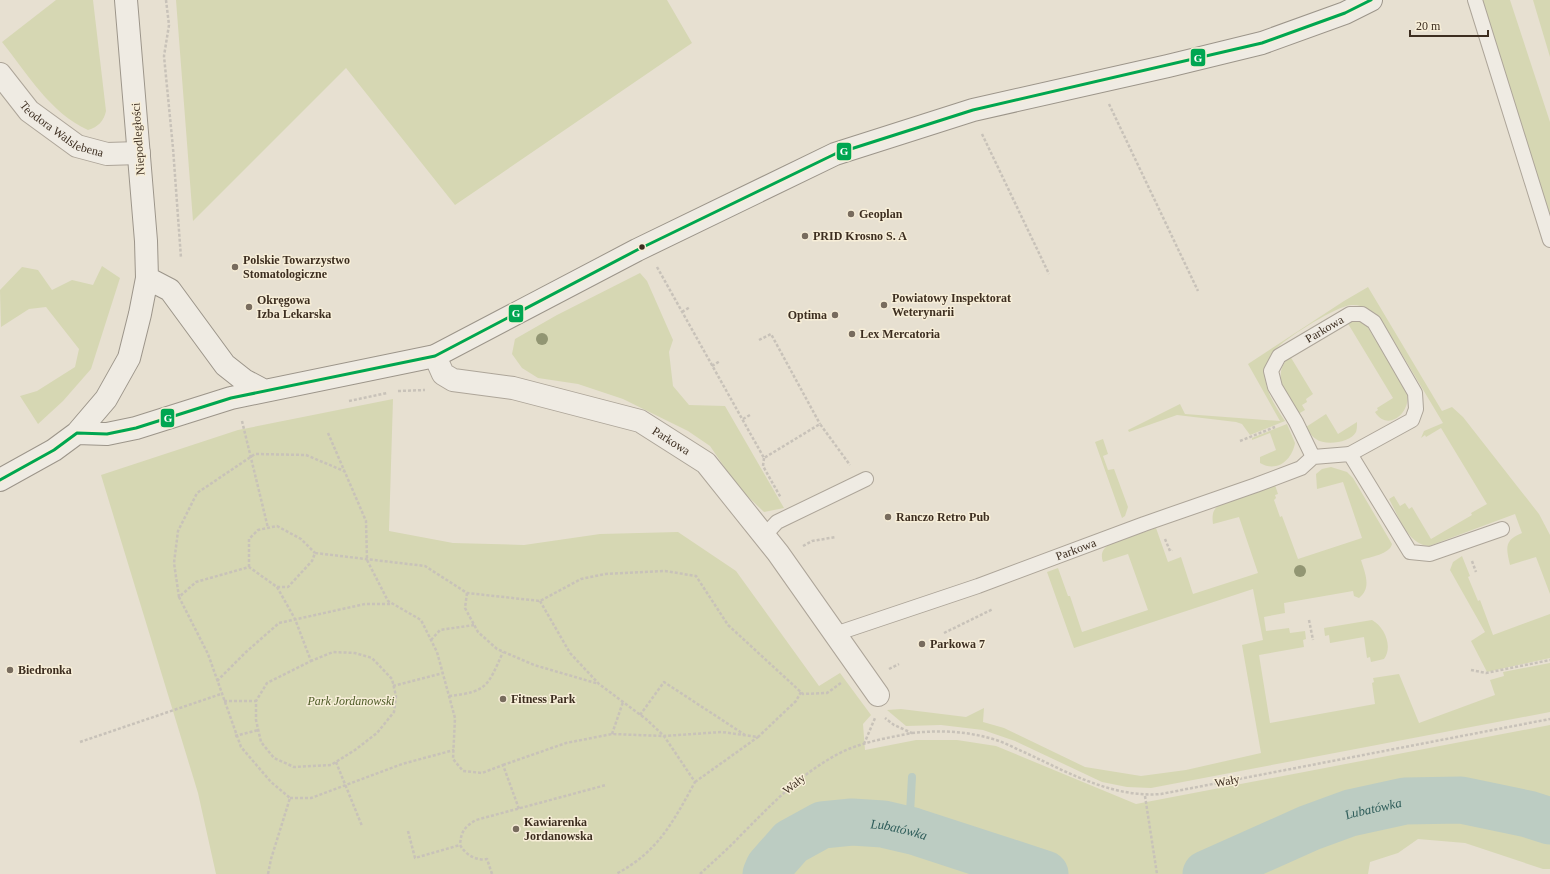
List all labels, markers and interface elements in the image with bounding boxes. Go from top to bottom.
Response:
scale bar [1410,12,1488,38]
text: 20 m [1416,19,1441,33]
line badge: G [1190,48,1206,67]
text: G [1194,52,1203,64]
street label: Teodora Walslebena [17,98,106,160]
street label: Niepodległości [128,102,148,176]
line badge: G [836,142,852,161]
text: G [840,145,849,157]
place label: Geoplan [859,207,903,221]
marker: Geoplan [846,209,856,219]
place label: PRID Krosno S. A [813,229,907,243]
marker: PRID Krosno S. A [800,231,810,241]
unlabelled marker [637,242,647,252]
place label: Polskie Towarzystwo Stomatologiczne [243,253,350,281]
marker: Polskie Towarzystwo Stomatologiczne [230,262,240,272]
place label: Powiatowy Inspektorat Weterynarii [892,291,1011,319]
place label: Okręgowa Izba Lekarska [257,293,331,321]
marker: Powiatowy Inspektorat Weterynarii [879,300,889,310]
marker: Okręgowa Izba Lekarska [244,302,254,312]
line badge: G [508,304,524,323]
text: G [512,307,521,319]
place label: Optima [788,308,827,322]
marker: Optima [830,310,840,320]
street label: Parkowa [1303,312,1347,346]
place label: Lex Mercatoria [860,327,940,341]
marker: Lex Mercatoria [847,329,857,339]
line badge: G [160,408,175,428]
text: G [164,412,173,424]
street label: Parkowa [650,424,693,458]
place label: Ranczo Retro Pub [896,510,990,524]
marker: Ranczo Retro Pub [883,512,893,522]
street label: Parkowa [1054,535,1099,563]
place label: Parkowa 7 [930,637,985,651]
marker: Parkowa 7 [917,639,927,649]
place label: Biedronka [18,663,72,677]
marker: Biedronka [5,665,15,675]
place label: Fitness Park [511,692,576,706]
park label: Park Jordanowski [306,694,395,708]
marker: Fitness Park [498,694,508,704]
street label: Wały [780,771,808,797]
street label: Wały [1213,772,1241,790]
water label: Lubatówka [1341,794,1403,822]
place label: Kawiarenka Jordanowska [524,815,593,843]
water label: Lubatówka [869,816,930,843]
marker: Kawiarenka Jordanowska [511,824,521,834]

